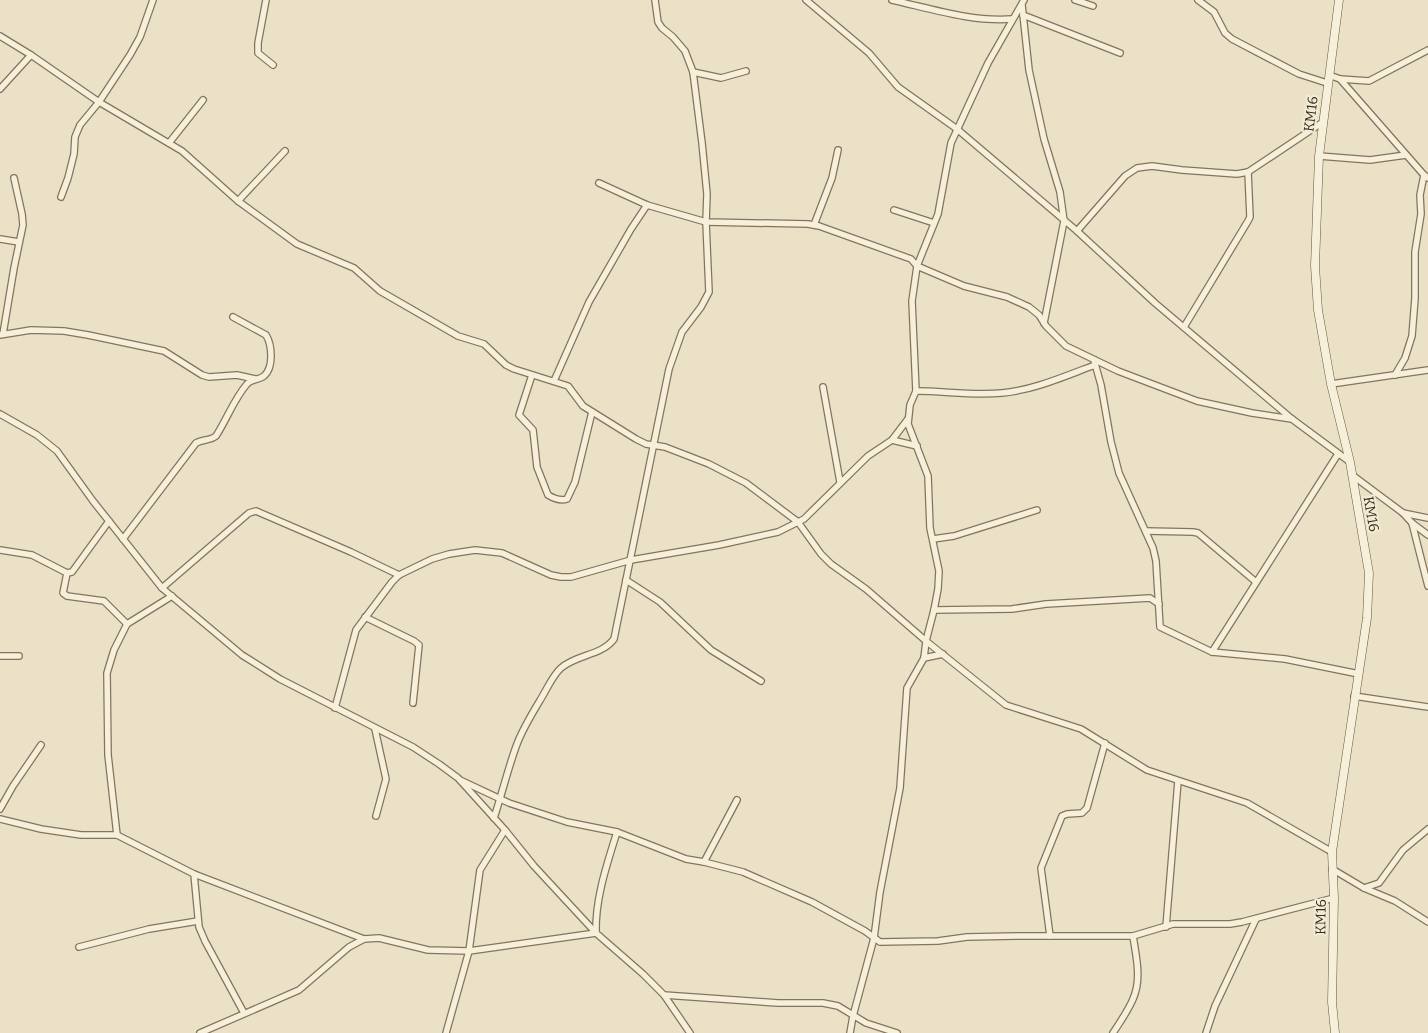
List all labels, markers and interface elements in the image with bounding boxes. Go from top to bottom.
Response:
street label: KM16 [1300,95,1322,133]
street label: KM16 [1360,495,1382,533]
street label: KM16 [1312,899,1330,935]

